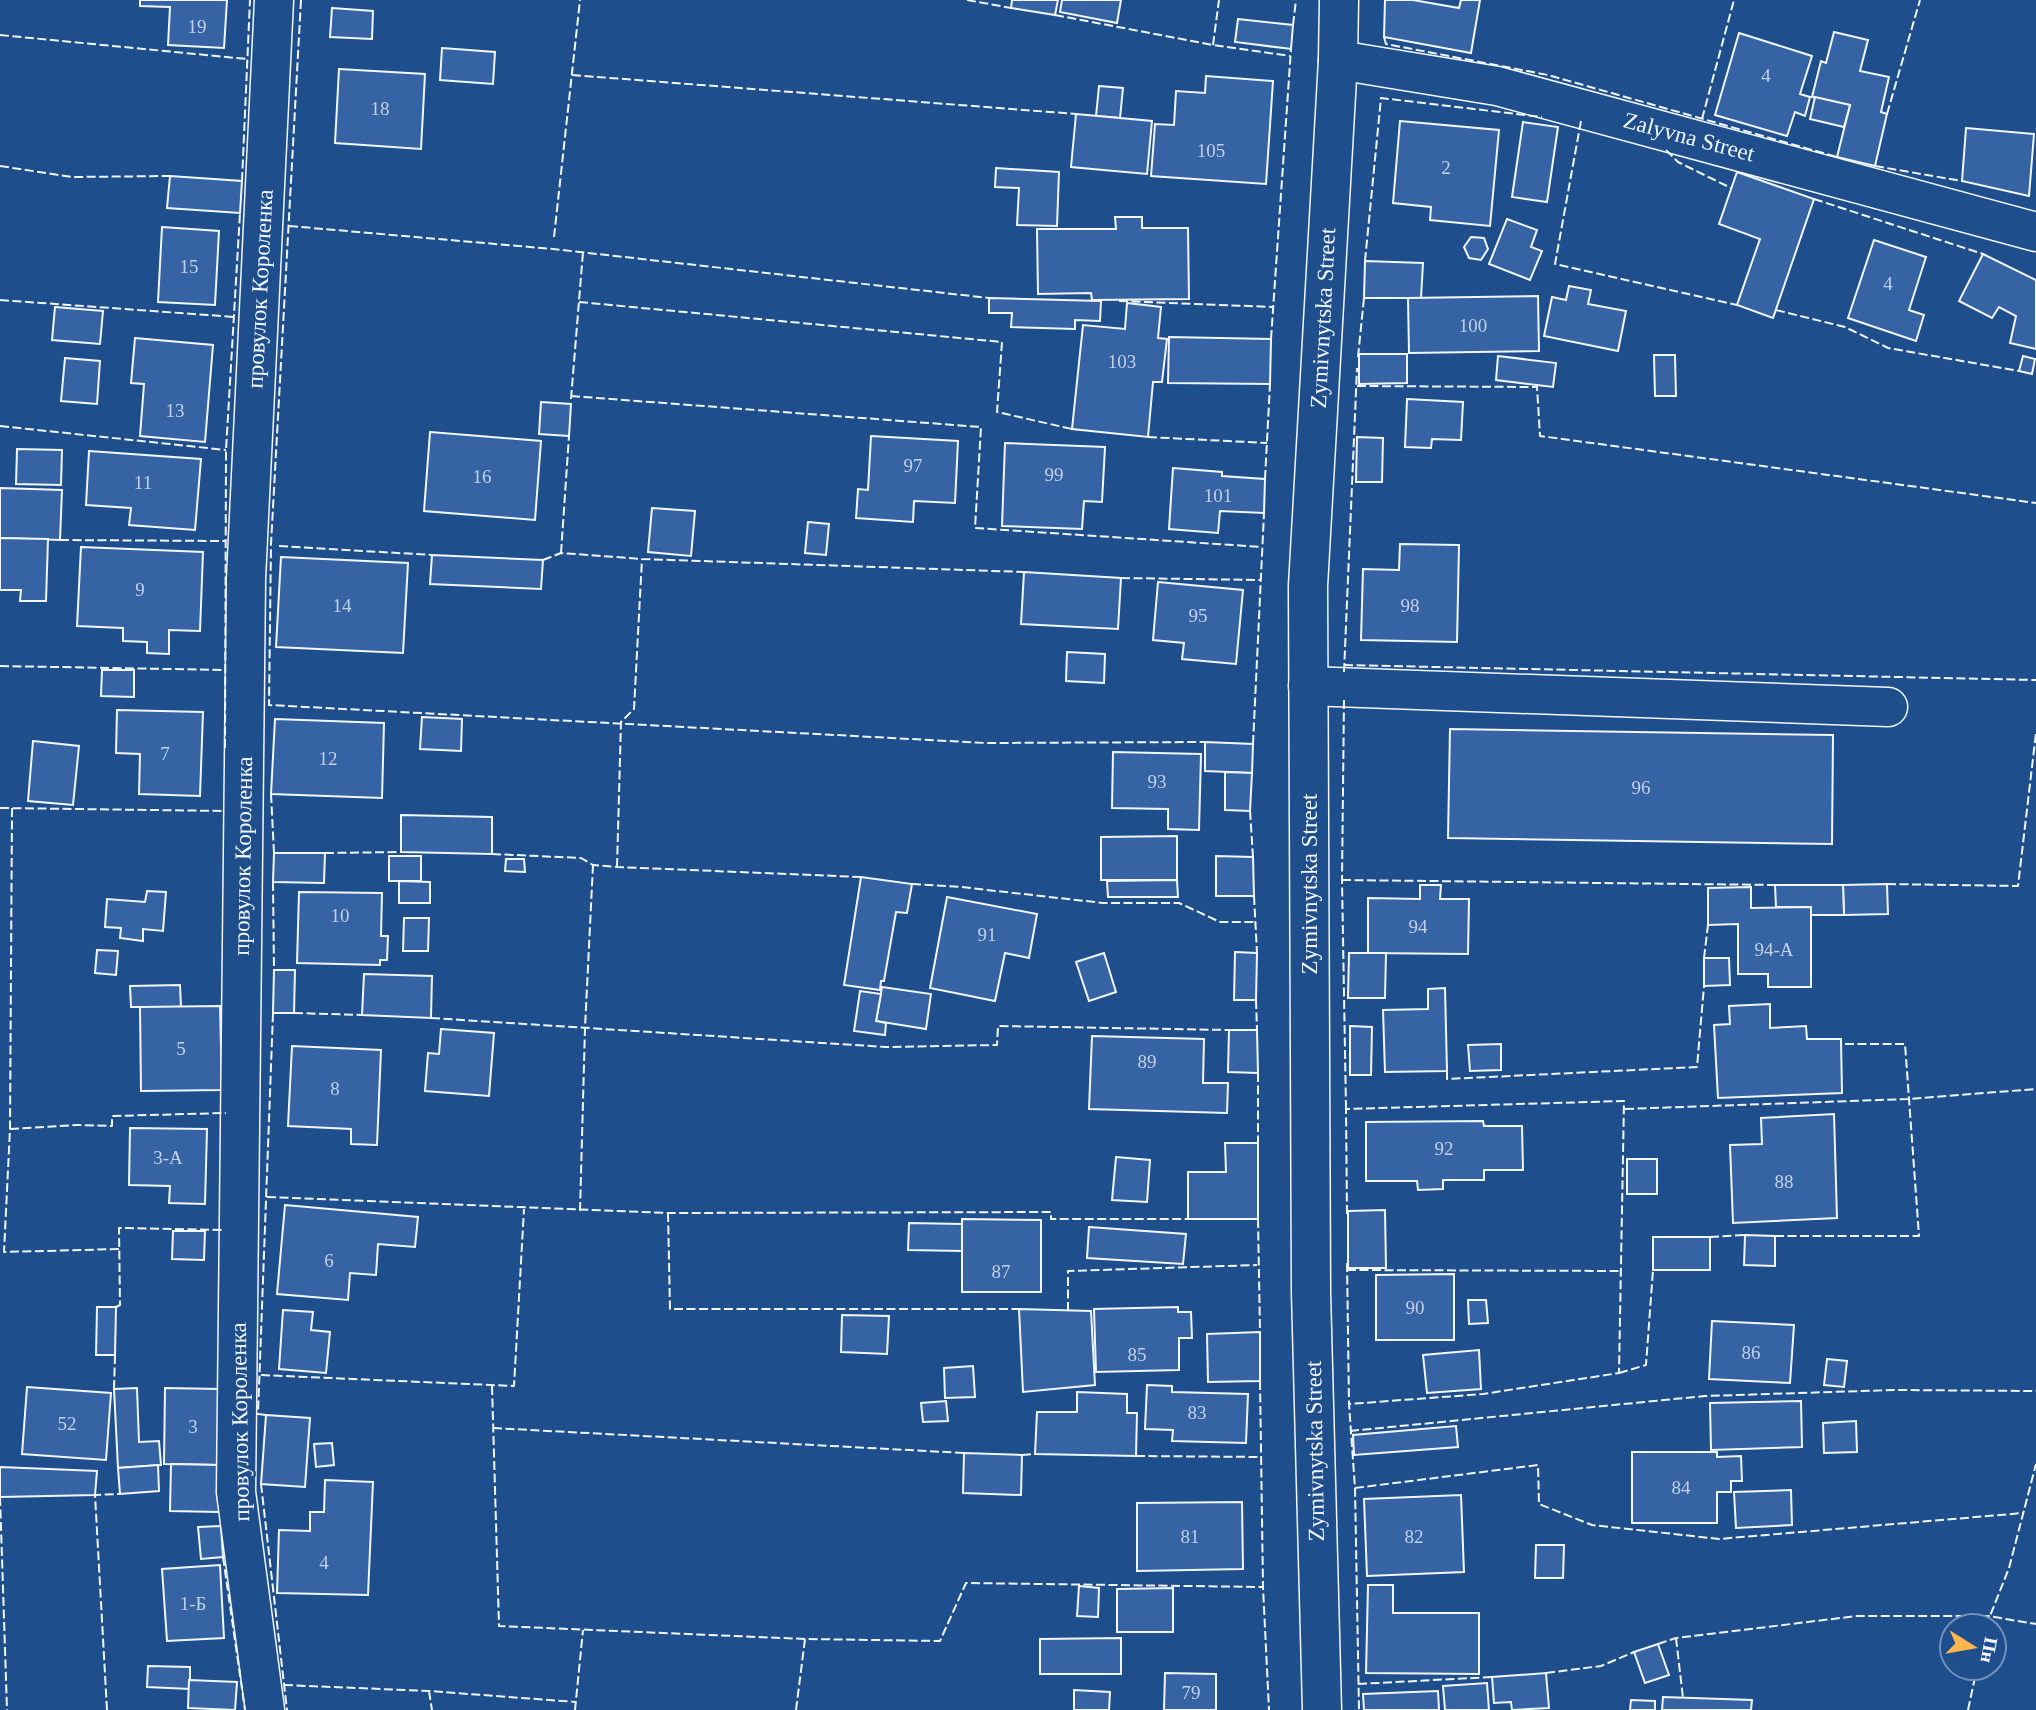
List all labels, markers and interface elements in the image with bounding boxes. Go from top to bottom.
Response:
house number: 19 [188,16,207,37]
house number: 4 [1761,65,1771,86]
house number: 18 [371,98,390,119]
street label: Zalyvna Street [1621,107,1758,167]
house number: 105 [1197,140,1225,161]
house number: 2 [1441,157,1451,178]
street label: провулок Короленка [242,189,278,389]
street label: Zymivnytska Street [1306,226,1340,409]
house number: 15 [180,256,199,277]
house number: 4 [1883,273,1893,294]
house number: 100 [1459,315,1487,336]
house number: 103 [1108,351,1136,372]
house number: 13 [166,400,185,421]
house number: 97 [904,455,923,476]
house number: 99 [1045,464,1064,485]
house number: 16 [473,466,492,487]
house number: 11 [134,472,152,493]
house number: 101 [1204,485,1232,506]
house number: 9 [135,579,145,600]
house number: 14 [333,595,352,616]
house number: 98 [1401,595,1420,616]
house number: 95 [1189,605,1208,626]
house number: 7 [160,743,170,764]
house number: 12 [319,748,338,769]
street label: провулок Короленка [229,756,257,956]
house number: 93 [1148,771,1167,792]
house number: 96 [1632,777,1651,798]
street label: Zymivnytska Street [1297,793,1322,974]
house number: 10 [331,905,350,926]
house number: 94 [1409,916,1428,937]
house number: 91 [978,924,997,945]
house number: 94-А [1754,939,1794,960]
house number: 5 [176,1038,186,1059]
house number: 89 [1138,1051,1157,1072]
house number: 8 [330,1078,340,1099]
house number: 92 [1435,1138,1454,1159]
house number: 3-А [153,1147,183,1168]
house number: 88 [1775,1171,1794,1192]
house number: 6 [324,1250,334,1271]
house number: 87 [992,1261,1011,1282]
house number: 90 [1406,1297,1425,1318]
street label: провулок Короленка [226,1322,254,1522]
house number: 86 [1742,1342,1761,1363]
house number: 85 [1128,1344,1147,1365]
street label: Zymivnytska Street [1301,1360,1329,1542]
house number: 83 [1188,1402,1207,1423]
house number: 52 [58,1413,77,1434]
house number: 3 [188,1416,198,1437]
house number: 84 [1672,1477,1691,1498]
house number: 81 [1181,1526,1200,1547]
house number: 82 [1405,1526,1424,1547]
house number: 4 [319,1552,329,1573]
house number: 1-Б [180,1593,206,1614]
north arrow [1938,1612,2008,1682]
text: Пн [1976,1636,2002,1665]
house number: 79 [1182,1682,1201,1703]

